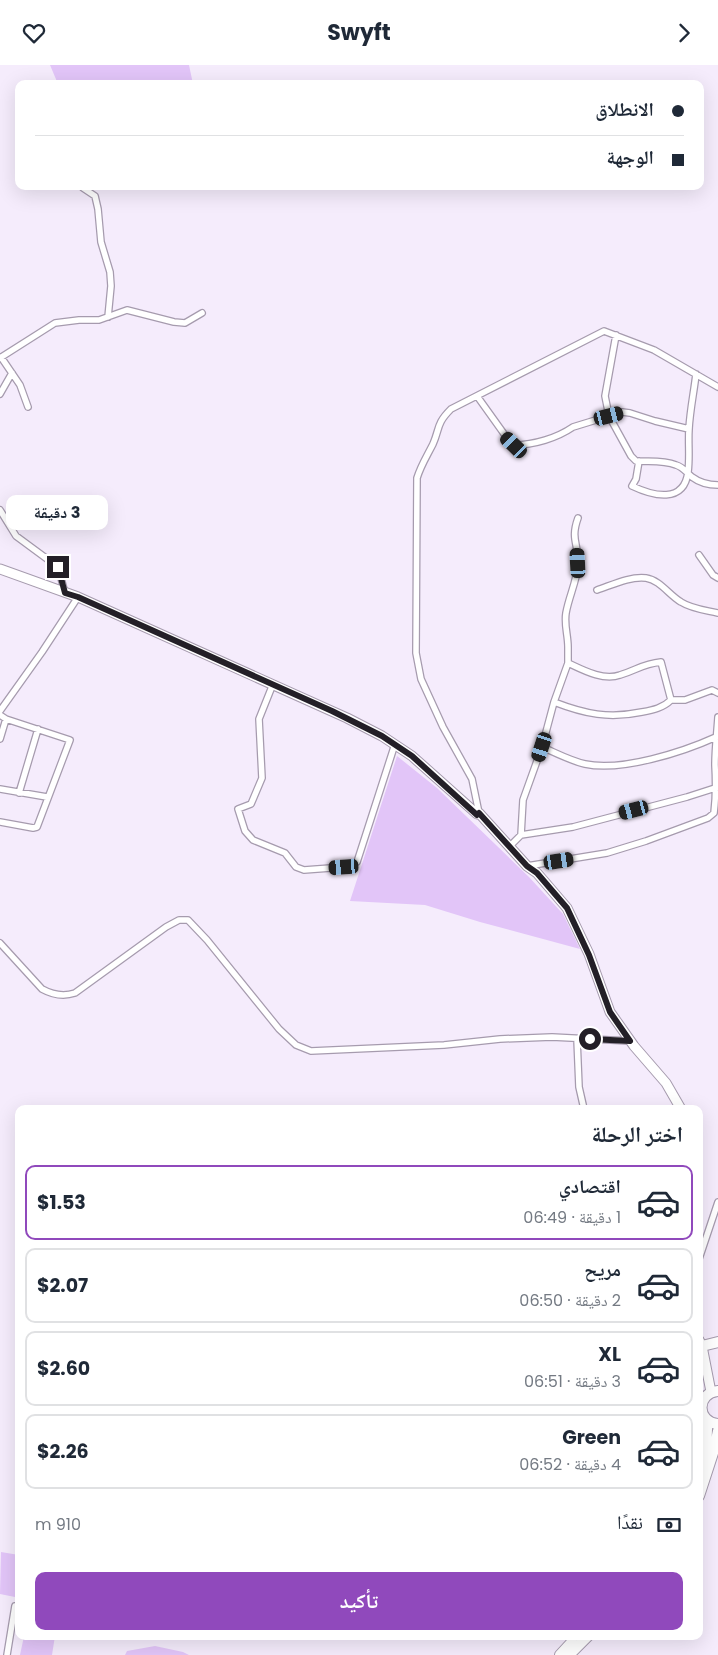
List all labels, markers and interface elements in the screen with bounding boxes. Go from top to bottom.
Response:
text: Swyft [327,17,391,48]
icon: heart [20,19,48,47]
icon: forward [670,19,698,47]
text: الانطلاق [595,96,654,123]
text: الوجهة [606,144,654,171]
car [592,405,625,427]
car [497,429,530,461]
callout: 3 دقيقة [7,495,109,529]
text: 3 دقيقة [34,501,80,524]
car [569,548,586,578]
route end [47,556,69,578]
car [530,730,553,764]
car [617,799,650,821]
car [543,851,574,871]
car [328,858,359,876]
route start [579,1028,601,1050]
text: اختر الرحلة [592,1119,683,1150]
text: اقتصادي [559,1173,621,1200]
icon: car [636,1180,681,1225]
text: $1.53 [37,1189,86,1216]
text: 1 دقيقة · 06:49 [523,1206,621,1229]
text: مريح [584,1256,621,1283]
icon: car [636,1263,681,1308]
text: $2.07 [37,1272,88,1299]
text: 2 دقيقة · 06:50 [519,1289,621,1312]
text: XL [598,1341,621,1368]
icon: car [636,1346,681,1391]
text: $2.60 [37,1355,90,1382]
text: 3 دقيقة · 06:51 [524,1370,621,1393]
text: Green [562,1424,621,1451]
icon: car [636,1429,681,1474]
text: $2.26 [37,1438,89,1465]
text: 4 دقيقة · 06:52 [519,1453,621,1476]
text: نقدًا [617,1509,643,1536]
icon: cash [655,1511,683,1539]
text: 910 m [35,1513,81,1536]
button: تأكيد [35,1572,683,1630]

